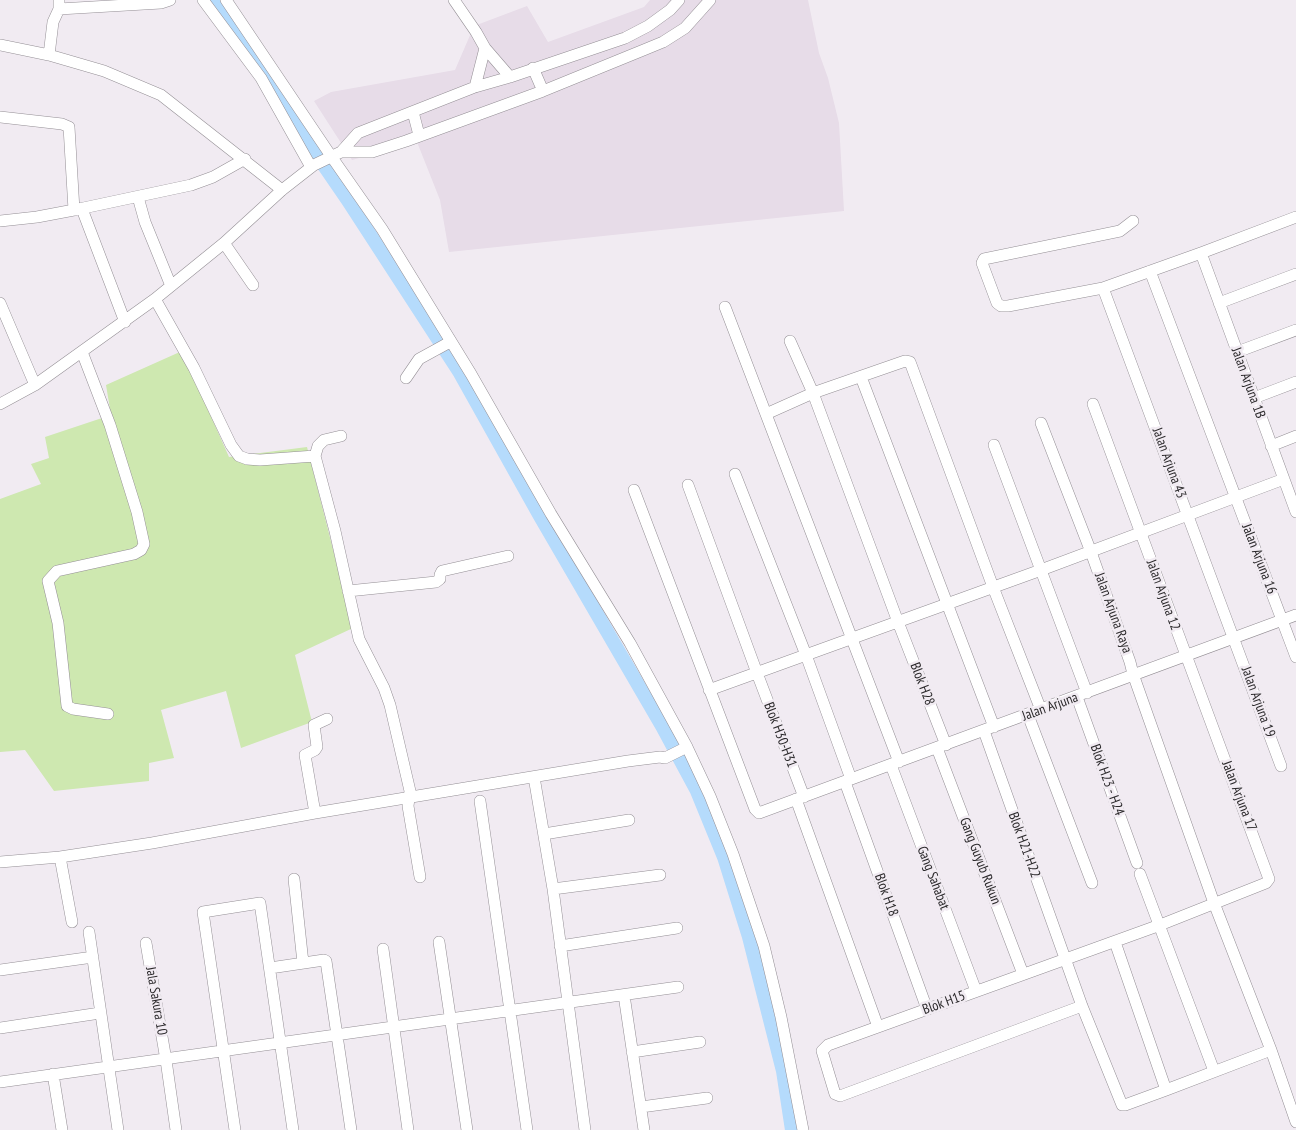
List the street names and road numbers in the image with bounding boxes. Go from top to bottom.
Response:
street label: Jalan Arjuna 1B [1227,345,1269,421]
street label: Jalan Arjuna 43 [1148,425,1190,501]
street label: Jalan Arjuna 16 [1238,522,1280,596]
street label: Jalan Arjuna 12 [1142,557,1184,633]
street label: Jalan Arjuna Raya [1091,570,1135,656]
street label: Blok H28 [906,660,938,708]
street label: Jalan Arjuna 19 [1237,664,1279,740]
street label: Jalan Arjuna [1020,689,1080,725]
street label: Blok H30-H31 [760,700,800,770]
street label: Blok H23 - H24 [1086,742,1128,818]
street label: Jalan Arjuna 17 [1218,759,1260,833]
street label: Blok H21-H22 [1004,810,1044,880]
street label: Gang Guyub Rukun [956,815,1004,907]
street label: Gang Sahabat [913,844,953,912]
street label: Blok H18 [871,871,901,919]
street label: Jala Sakura 10 [142,966,170,1036]
street label: Blok H15 [920,988,968,1018]

